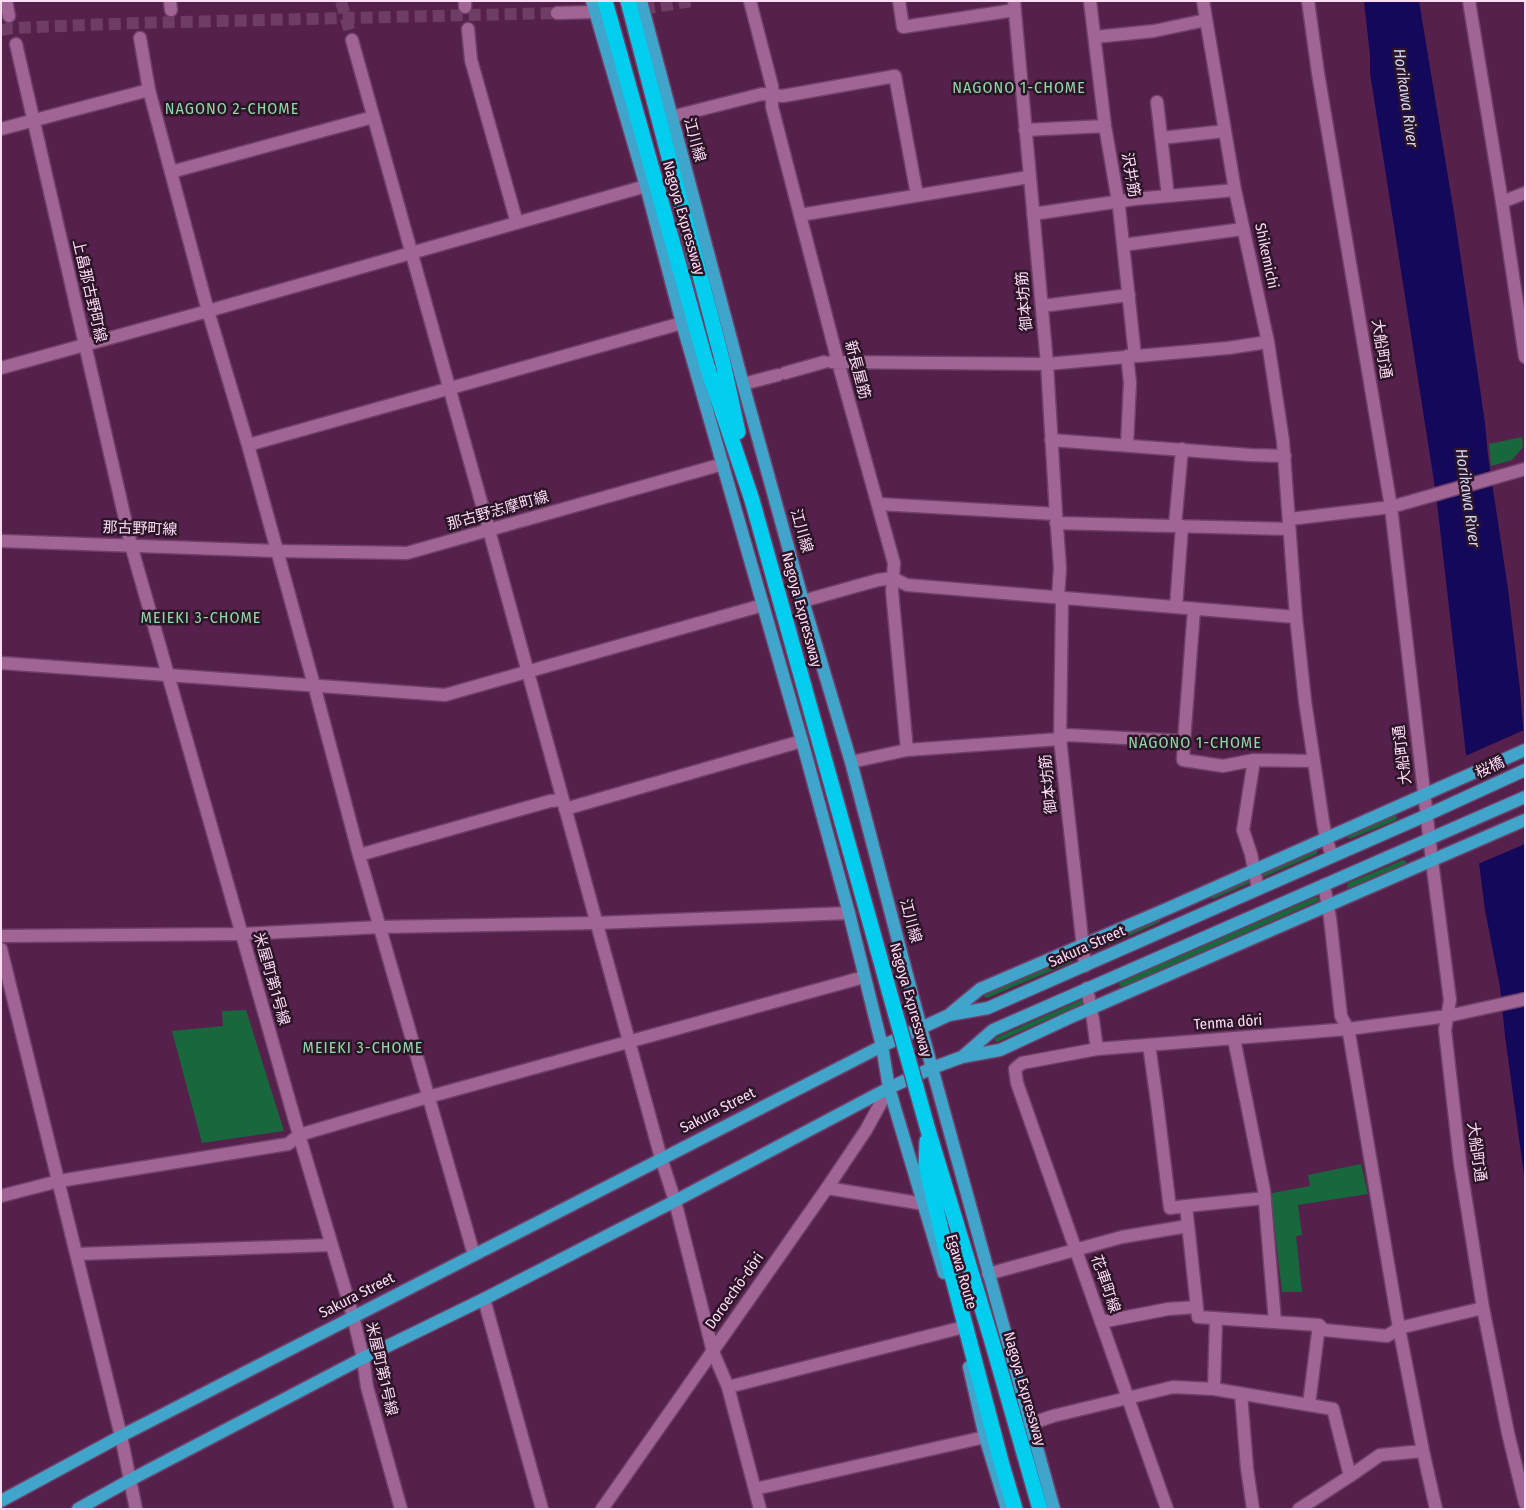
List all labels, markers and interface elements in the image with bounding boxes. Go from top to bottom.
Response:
water label: Horikawa River [1389,48,1421,148]
district label: NAGONO 1-CHOME [951,79,1087,99]
district label: NAGONO 2-CHOME [163,100,301,120]
street label: 江川線 [679,116,709,164]
street label: 沢井筋 [1117,151,1143,199]
street label: Nagoya Expressway [658,159,708,277]
street label: Shikemichi [1250,221,1282,291]
street label: 上畠那古野町線 [68,238,110,344]
street label: 御本坊筋 [1013,270,1037,332]
street label: 大船町通 [1367,318,1395,380]
street label: 新長屋筋 [841,339,873,401]
water label: Horikawa River [1451,448,1483,548]
street label: 那古野志摩町線 [445,488,551,534]
street label: 江川線 [786,507,816,555]
street label: 那古野町線 [102,519,178,539]
street label: Nagoya Expressway [777,551,825,669]
district label: MEIEKI 3-CHOME [139,609,263,629]
street label: 大船町通 [1390,724,1416,786]
district label: NAGONO 1-CHOME [1127,734,1263,754]
street label: 御本坊筋 [1037,753,1061,815]
street label: 桜橋 [1473,754,1507,782]
street label: 江川線 [895,897,925,945]
street label: Sakura Street [1046,922,1128,972]
street label: 米屋町第1号線 [249,930,293,1028]
street label: Nagoya Expressway [885,941,935,1059]
street label: Tenma dōri [1193,1012,1263,1034]
district label: MEIEKI 3-CHOME [301,1039,425,1059]
street label: Sakura Street [677,1084,759,1138]
street label: 大船町通 [1463,1121,1489,1183]
street label: Egawa Route [942,1232,980,1312]
street label: Doroechō-dōri [702,1249,768,1333]
street label: 花車町線 [1087,1253,1123,1315]
street label: Sakura Street [316,1269,398,1323]
street label: 米屋町第1号線 [361,1320,401,1418]
street label: Nagoya Expressway [999,1330,1049,1448]

